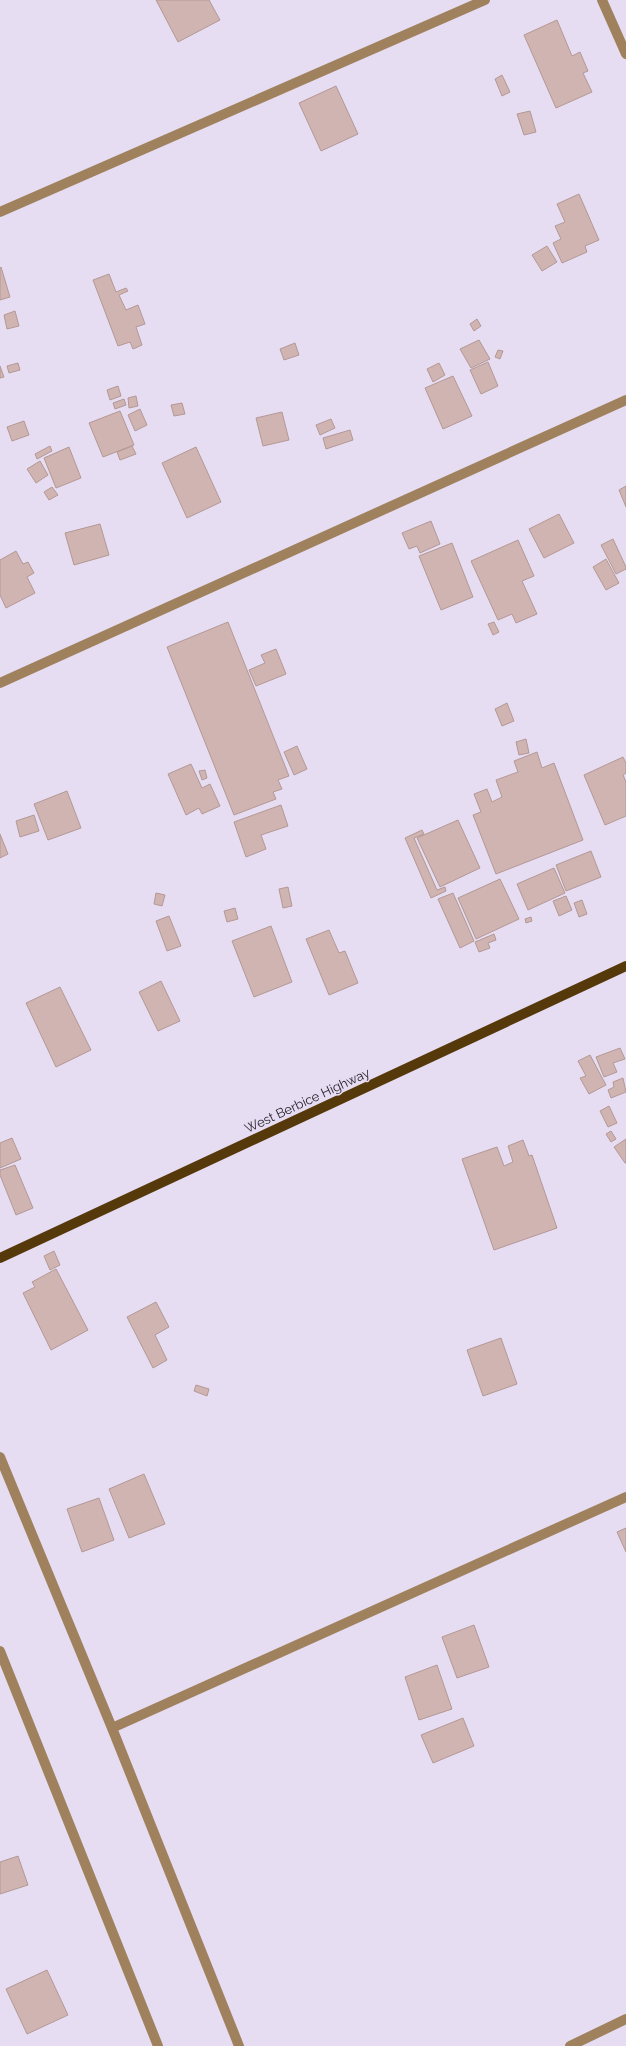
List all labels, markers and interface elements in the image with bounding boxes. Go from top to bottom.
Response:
street label: West Berbice Highway [242,1065,372,1136]

